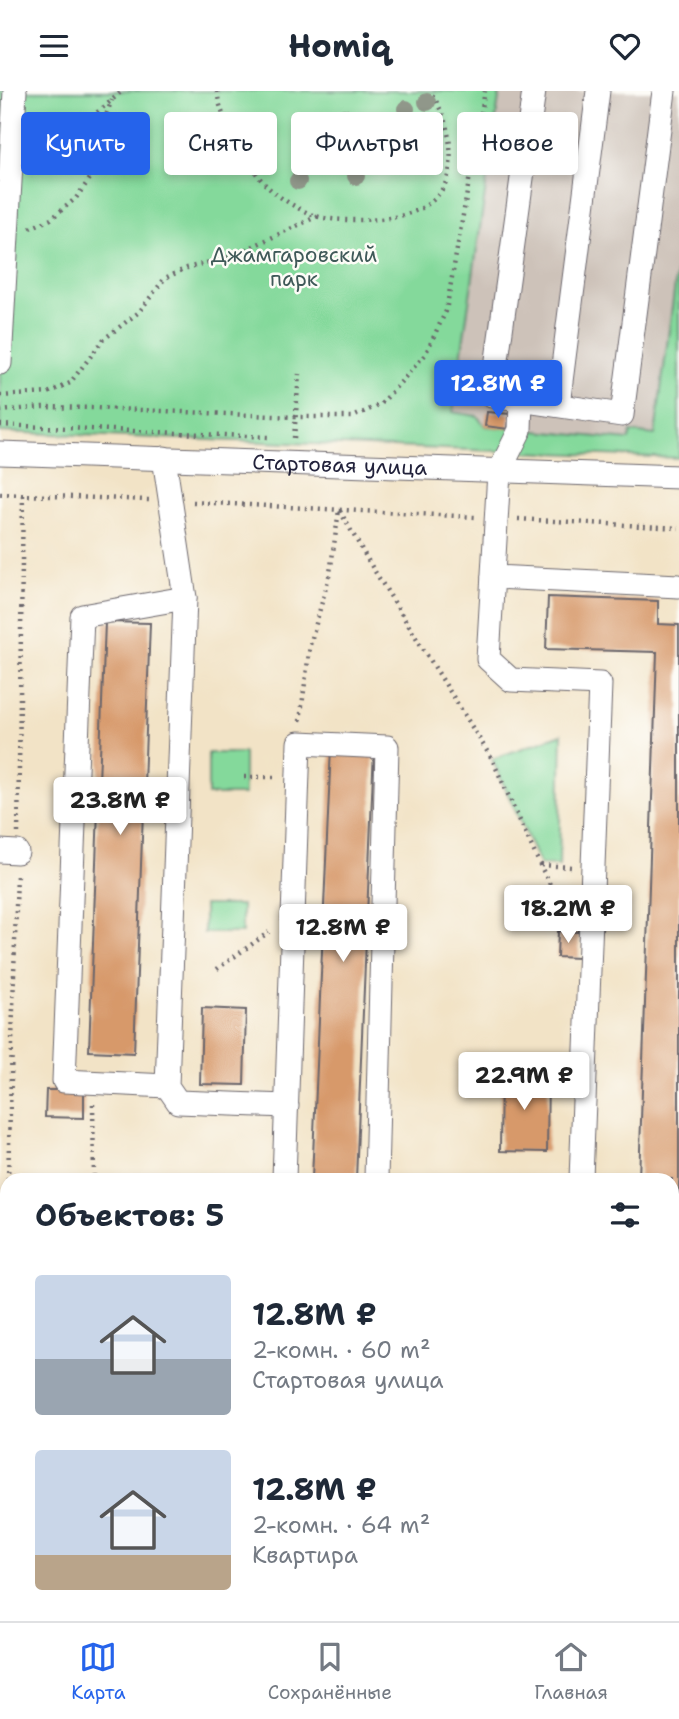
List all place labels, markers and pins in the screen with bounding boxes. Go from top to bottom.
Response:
pin: 12.8M ₽ [433,361,563,420]
pin: 23.8M ₽ [55,777,185,837]
pin: 18.2M ₽ [503,885,633,945]
pin: 12.8M ₽ [278,905,408,964]
pin: 22.9M ₽ [459,1053,589,1112]

